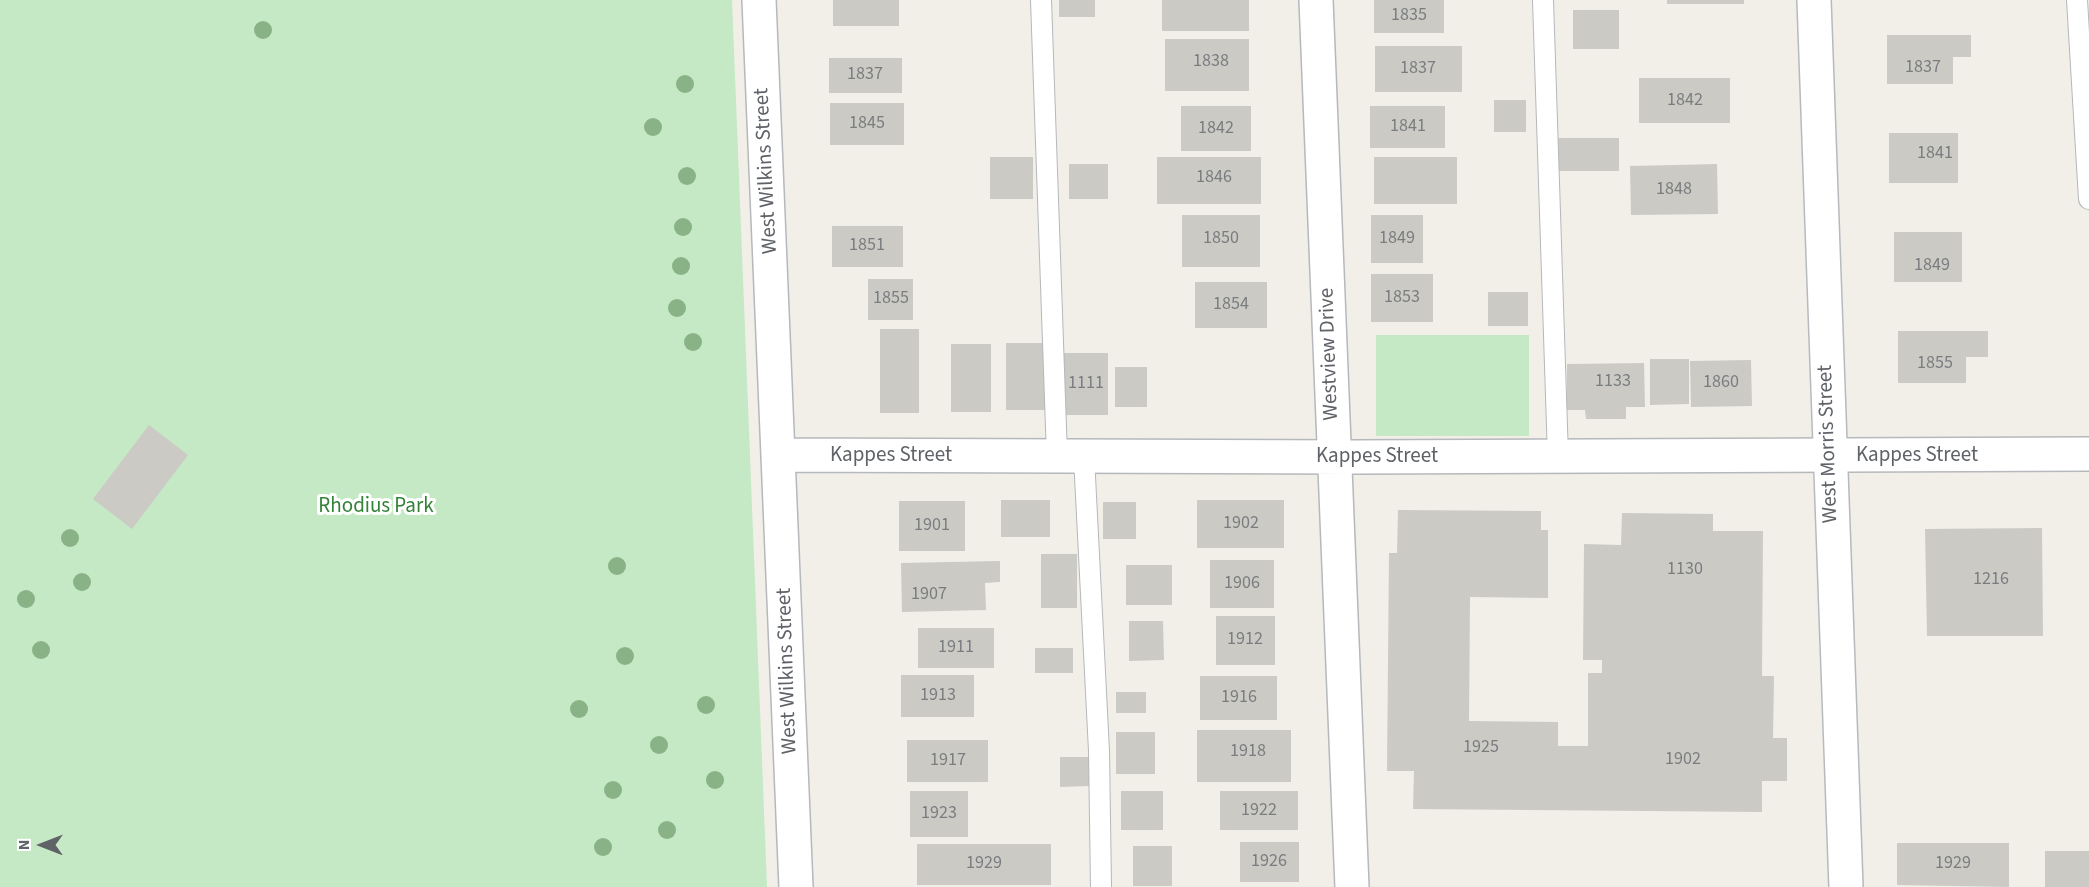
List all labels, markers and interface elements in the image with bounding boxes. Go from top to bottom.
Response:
house number: 1835 [1391,5,1427,27]
house number: 1838 [1193,51,1229,73]
house number: 1837 [1905,57,1941,79]
house number: 1837 [1400,58,1436,80]
house number: 1837 [847,64,883,86]
street label: West Wilkins Street [750,87,784,255]
house number: 1842 [1667,90,1703,112]
house number: 1845 [849,113,885,135]
house number: 1841 [1390,116,1426,138]
house number: 1842 [1198,118,1234,140]
house number: 1841 [1917,143,1953,165]
house number: 1846 [1196,167,1232,189]
house number: 1848 [1656,179,1692,201]
house number: 1850 [1203,228,1239,250]
house number: 1849 [1379,228,1415,250]
house number: 1851 [849,235,885,257]
house number: 1849 [1914,255,1950,277]
street label: Westview Drive [1315,287,1345,421]
house number: 1853 [1384,287,1420,309]
house number: 1855 [873,288,909,310]
house number: 1854 [1213,294,1249,316]
house number: 1855 [1917,353,1953,375]
street label: West Morris Street [1814,364,1844,524]
house number: 1133 [1595,371,1631,393]
house number: 1860 [1703,372,1739,394]
house number: 1111 [1068,373,1104,395]
street label: Kappes Street [830,443,952,469]
street label: Kappes Street [1856,443,1978,469]
street label: Kappes Street [1316,444,1438,470]
park label: Rhodius Park [318,494,434,520]
house number: 1902 [1223,513,1259,535]
house number: 1901 [914,515,950,537]
house number: 1130 [1667,559,1703,581]
house number: 1216 [1973,569,2009,591]
house number: 1906 [1224,573,1260,595]
house number: 1907 [911,584,947,606]
street label: West Wilkins Street [773,587,803,755]
house number: 1912 [1227,629,1263,651]
house number: 1911 [938,637,974,659]
house number: 1913 [920,685,956,707]
house number: 1916 [1221,687,1257,709]
house number: 1925 [1463,737,1499,759]
house number: 1918 [1230,741,1266,763]
house number: 1902 [1665,749,1701,771]
house number: 1917 [930,750,966,772]
house number: 1922 [1241,800,1277,822]
house number: 1923 [921,803,957,825]
north arrow [12,815,72,875]
text: N [13,840,35,850]
house number: 1926 [1251,851,1287,873]
house number: 1929 [966,853,1002,875]
house number: 1929 [1935,853,1971,875]

